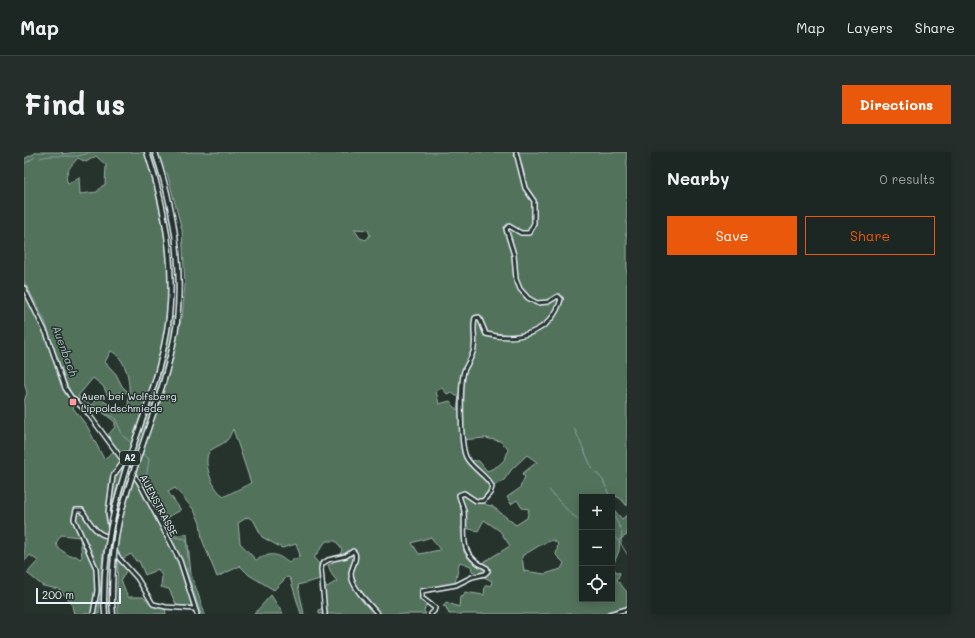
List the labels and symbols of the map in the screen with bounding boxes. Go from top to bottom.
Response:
water label: Auenbach [49,323,82,378]
place label: Auen bei Wolfsberg Lippoldschmiede [81,389,177,415]
marker: Auen bei Wolfsberg Lippoldschmiede [68,397,78,407]
road number: A2 [120,451,140,465]
street label: AUENSTRASSE [137,472,181,539]
scale bar [36,586,121,605]

